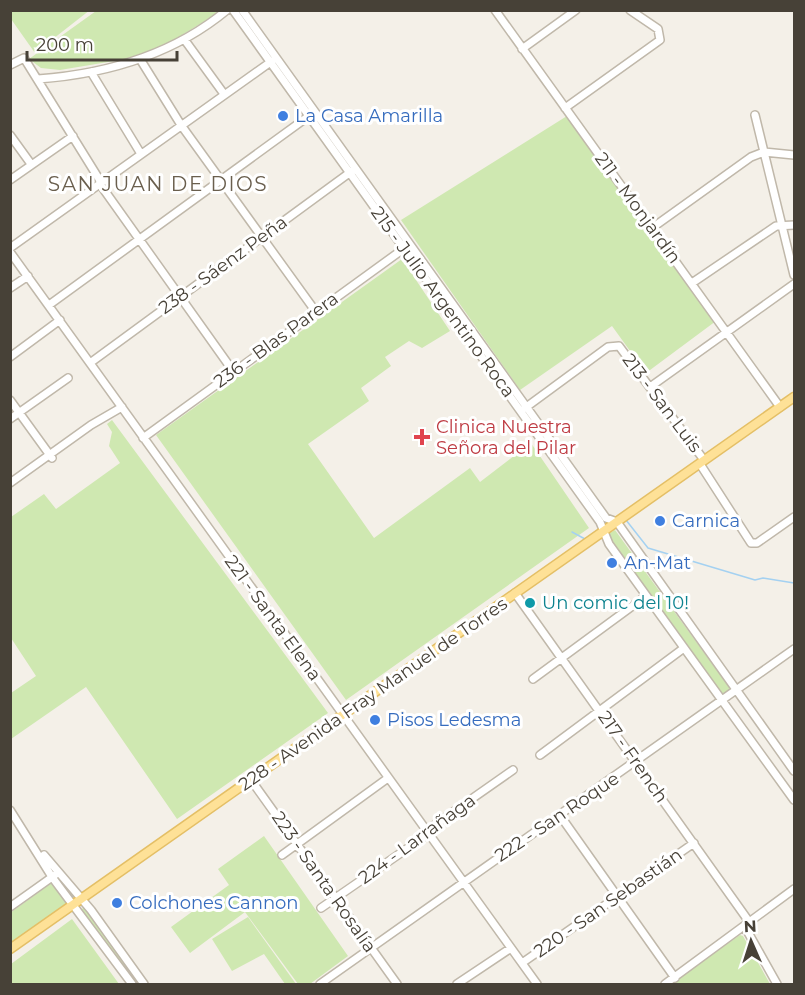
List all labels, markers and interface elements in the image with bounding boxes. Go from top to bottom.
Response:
scale bar [27,24,177,62]
text: 200 m [36,34,94,56]
place label: La Casa Amarilla [295,105,443,127]
marker: La Casa Amarilla [276,109,290,123]
street label: 211 - Monjardín [590,148,686,268]
district label: SAN JUAN DE DIOS [48,172,268,196]
street label: 215 - Julio Argentino Roca [366,202,520,402]
street label: 238 - Sáenz Peña [155,211,291,319]
street label: 236 - Blas Parera [209,287,343,393]
street label: 213 - San Luis [618,349,706,457]
place label: Clinica Nuestra Señora del Pilar [436,416,576,459]
marker: Clinica Nuestra Señora del Pilar [413,428,431,446]
place label: Carnica [672,510,740,532]
marker: Carnica [653,514,667,528]
street label: 221 - Santa Elena [220,551,326,685]
place label: An-Mat [624,552,691,574]
marker: An-Mat [605,556,619,570]
street label: 228 - Avenida Fray Manuel de Torres [235,592,512,796]
place label: Un comic del 10! [542,592,689,614]
marker: Un comic del 10! [523,596,537,610]
street label: 217 - French [593,707,673,807]
place label: Pisos Ledesma [387,709,521,731]
marker: Pisos Ledesma [368,713,382,727]
street label: 222 - San Roque [491,767,623,867]
street label: 224 - Larrañaga [354,789,480,889]
street label: 223 - Santa Rosalía [267,807,381,957]
street label: 220 - San Sebastián [530,844,686,962]
place label: Colchones Cannon [129,892,299,914]
marker: Colchones Cannon [110,896,124,910]
north arrow [721,911,781,971]
text: N [743,917,757,936]

